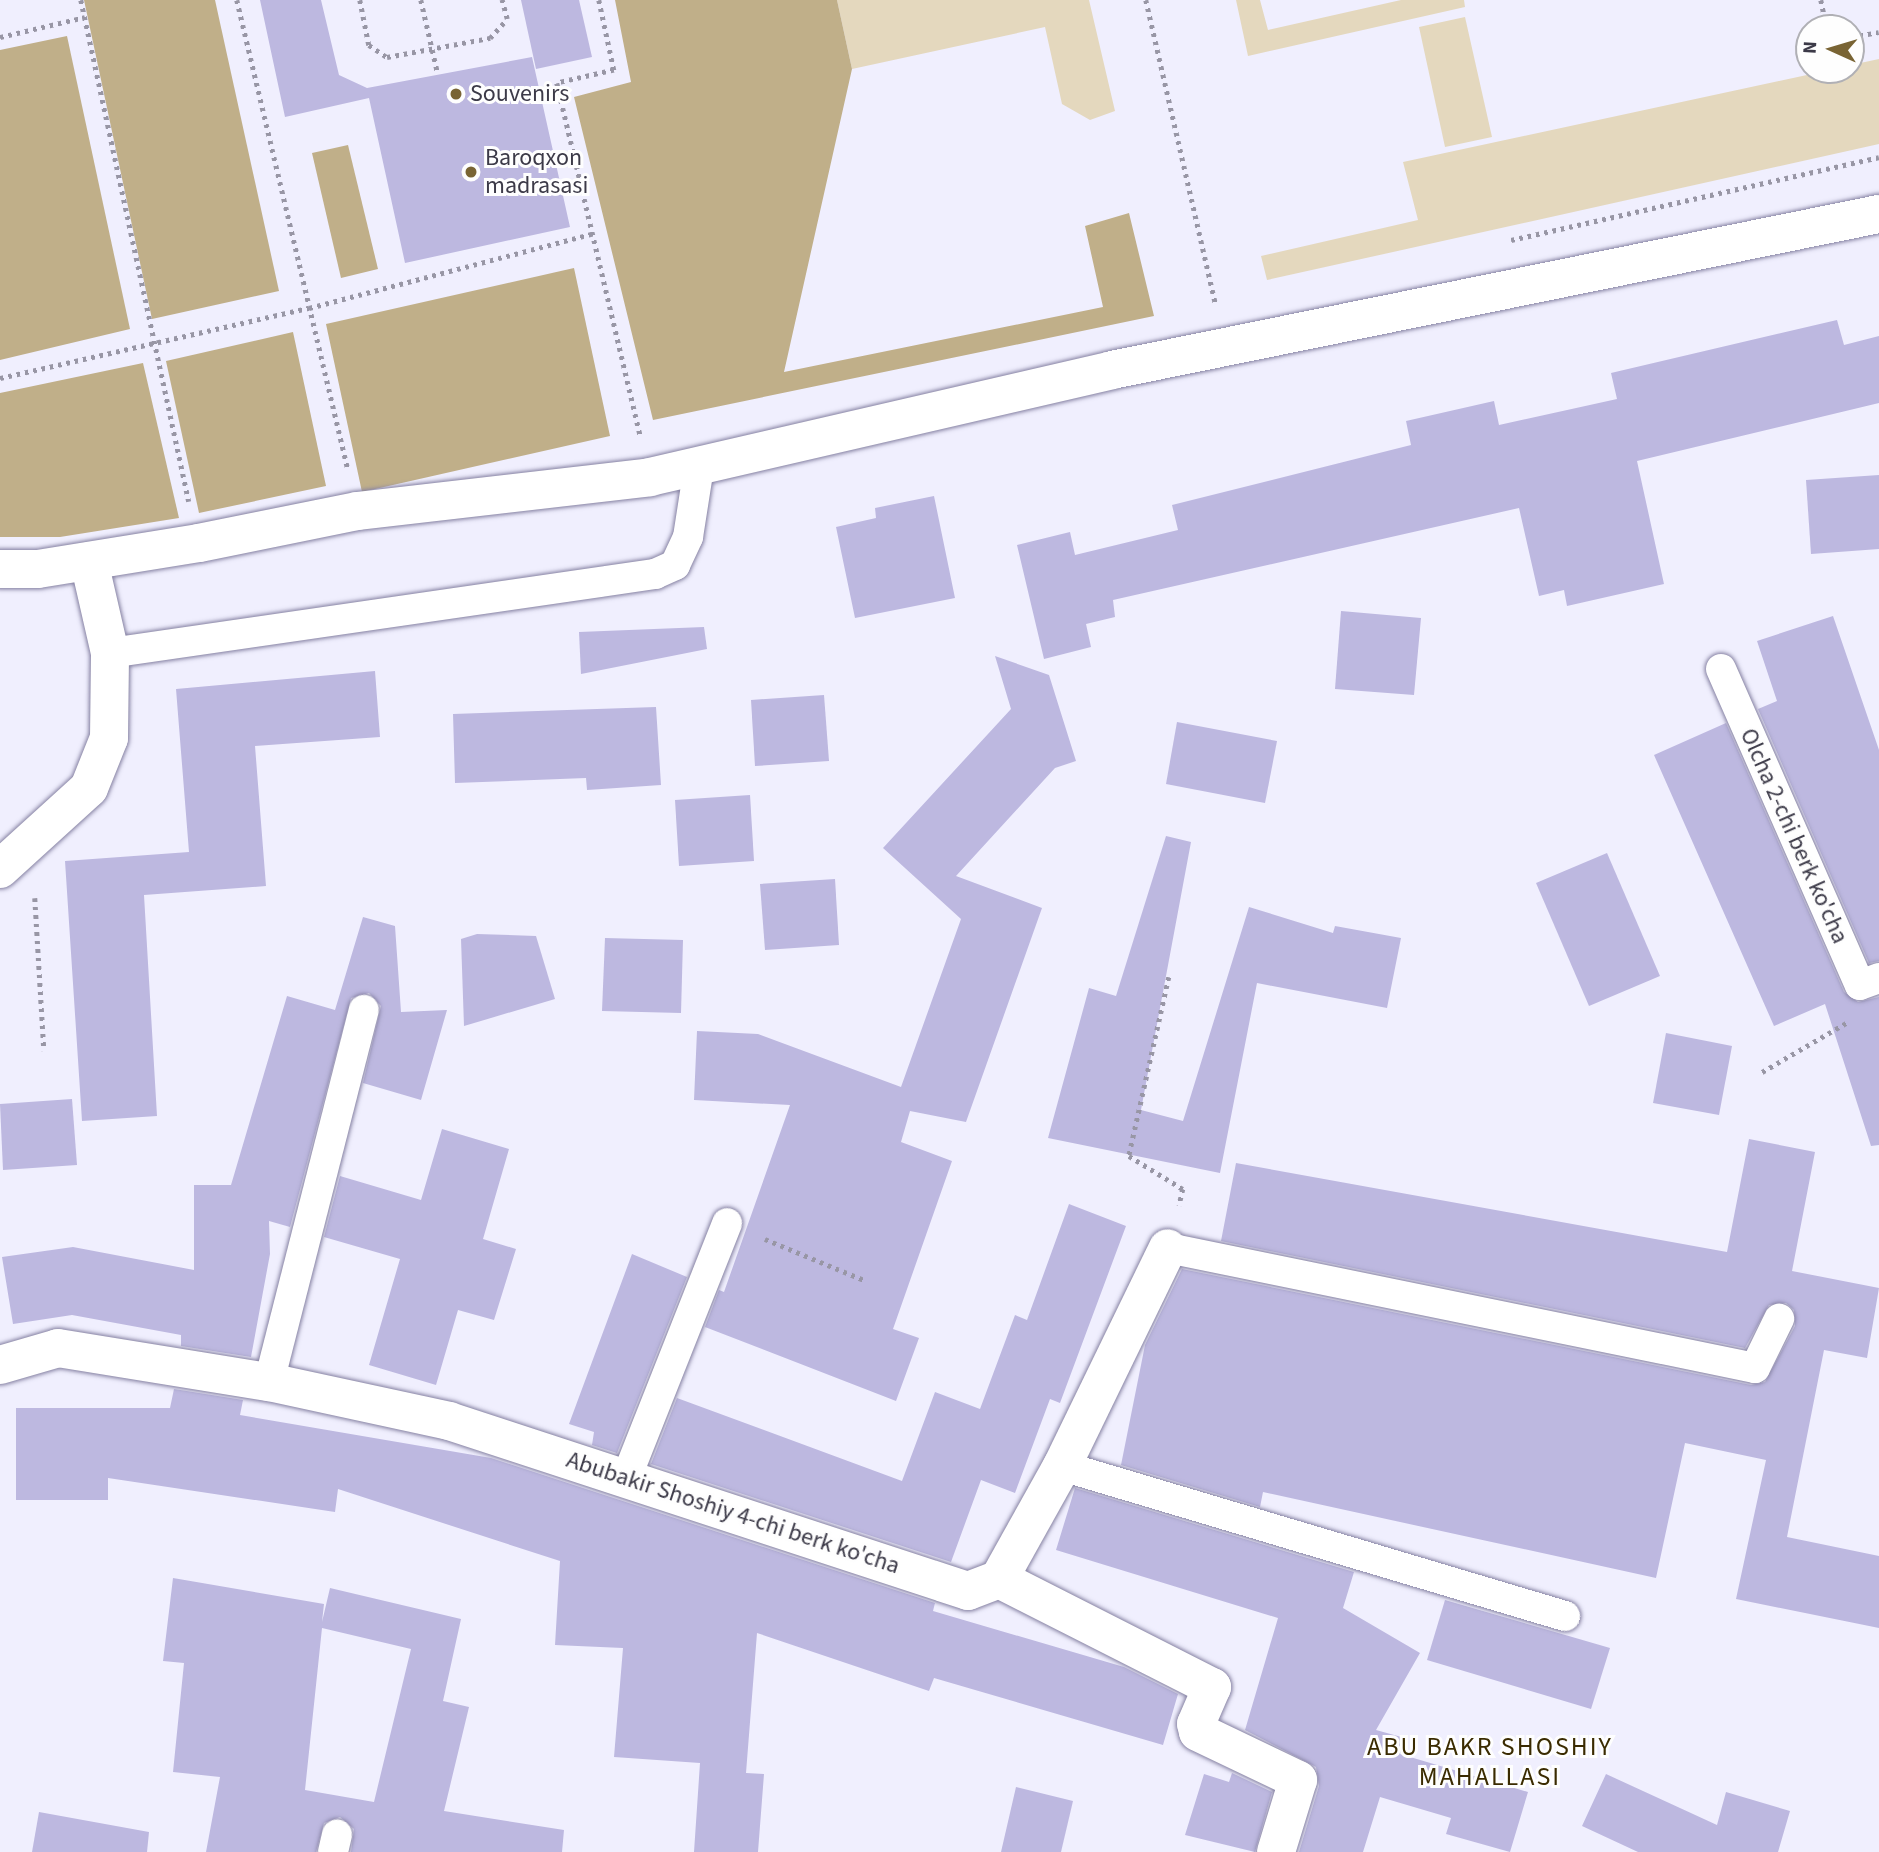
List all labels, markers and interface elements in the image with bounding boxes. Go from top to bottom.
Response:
north arrow [1795,14,1865,84]
text: N [1797,40,1824,55]
place label: Souvenirs [470,80,569,108]
marker: Souvenirs [448,86,464,102]
place label: Baroqxon madrasasi [485,144,588,200]
marker: Baroqxon madrasasi [463,164,479,180]
street label: Olcha 2-chi berk ko'cha [1734,724,1854,948]
street label: Abubakir Shoshiy 4-chi berk ko'cha [563,1445,903,1581]
district label: ABU BAKR SHOSHIY MAHALLASI [1369,1731,1611,1792]

